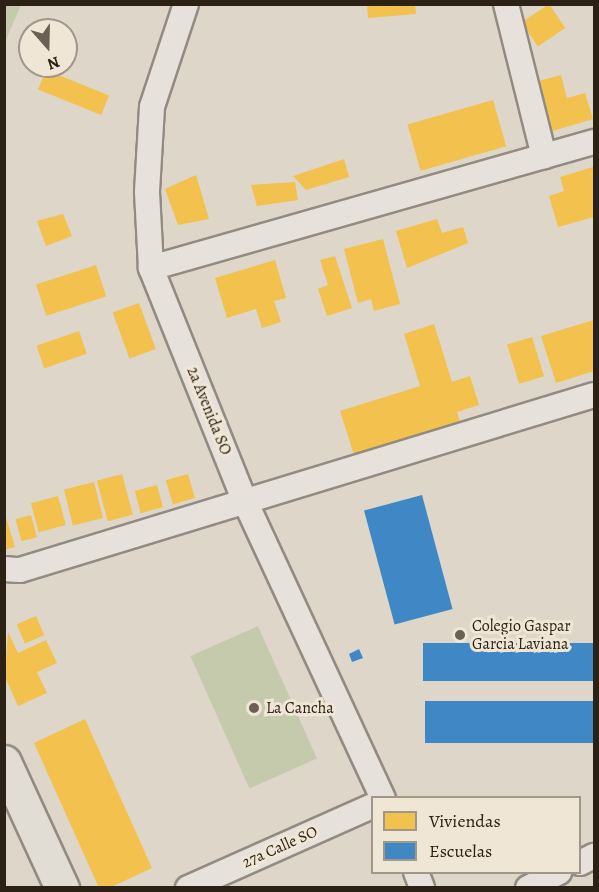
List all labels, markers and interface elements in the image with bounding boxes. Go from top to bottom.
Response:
north arrow [18,18,78,78]
text: N [44,51,63,75]
street label: 2a Avenida SO [183,364,235,458]
place label: Colegio Gaspar Garcia Laviana [472,616,571,654]
marker: Colegio Gaspar Garcia Laviana [453,628,467,642]
place label: La Cancha [266,698,334,718]
marker: La Cancha [247,701,261,715]
legend [371,796,581,874]
text: Viviendas [429,809,501,833]
street label: 27a Calle SO [240,822,320,872]
text: Escuelas [429,839,492,863]

